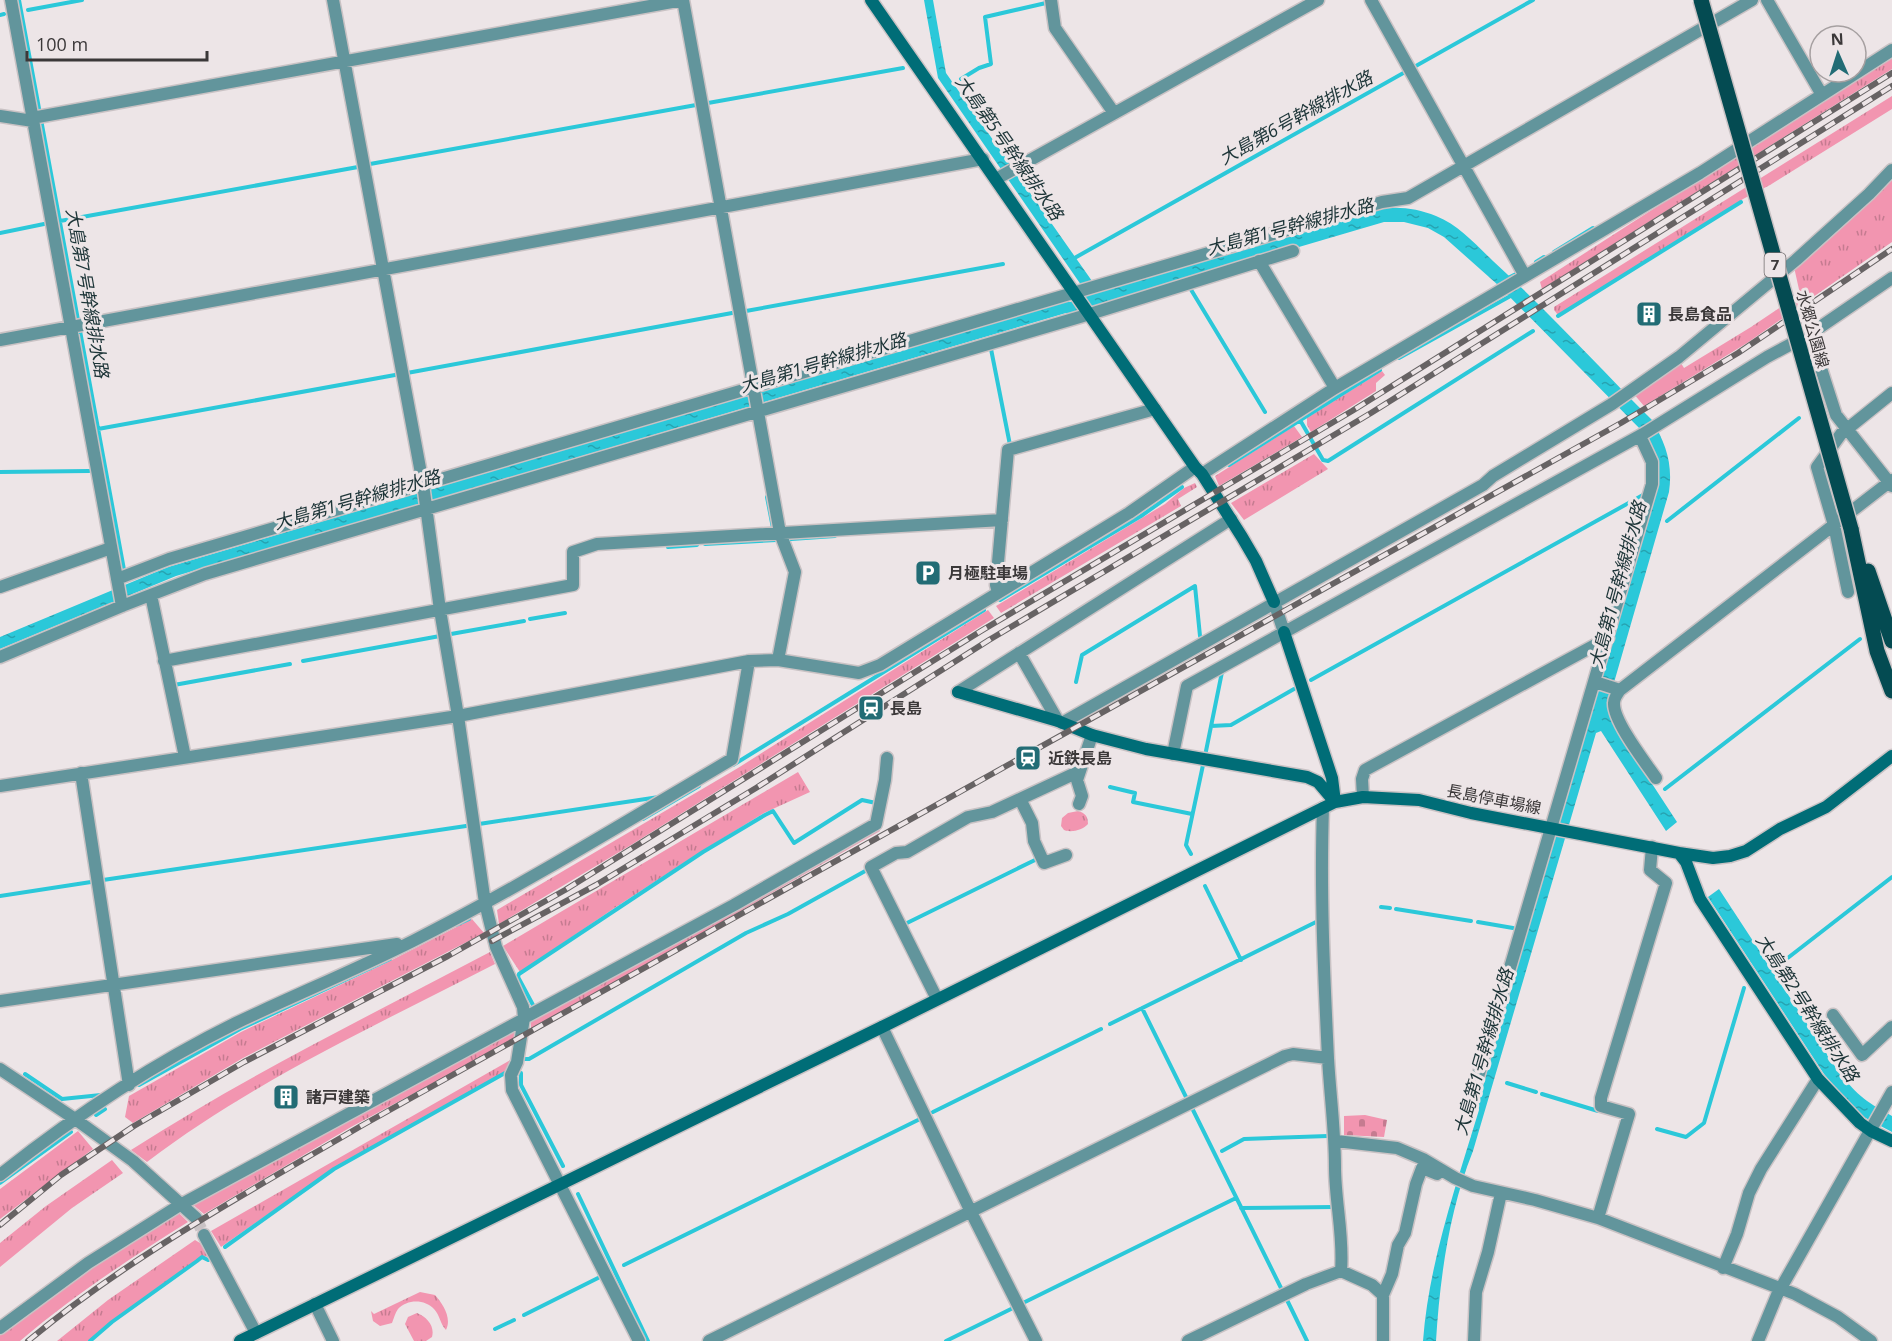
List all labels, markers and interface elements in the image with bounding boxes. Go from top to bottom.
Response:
scale bar [27,24,207,62]
north arrow [1808,24,1868,84]
text: N [1830,28,1844,50]
text: 100 m [36,32,88,56]
water label: 大島第6号幹線排水路 [1215,64,1378,169]
water label: 大島第5号幹線排水路 [951,70,1070,226]
water label: 大島第1号幹線排水路 [1204,192,1378,260]
water label: 大島第7号幹線排水路 [61,206,115,382]
road number: 7 [1764,253,1786,277]
street label: 水郷公園線 [1791,288,1835,370]
building icon: 長島食品 [1634,299,1664,329]
place label: 長島食品 [1668,303,1732,325]
water label: 大島第1号幹線排水路 [737,326,911,397]
water label: 大島第1号幹線排水路 [271,463,445,534]
water label: 大島第1号幹線排水路 [1583,497,1651,671]
parking icon: 月極駐車場 [913,558,943,588]
place label: 月極駐車場 [948,562,1028,584]
station icon: 長島 [856,693,886,723]
place label: 長島 [890,697,922,719]
station icon: 近鉄長島 [1013,743,1043,773]
place label: 近鉄長島 [1048,747,1112,769]
street label: 長島停車場線 [1445,779,1543,819]
water label: 大島第2号幹線排水路 [1751,929,1866,1088]
water label: 大島第1号幹線排水路 [1448,964,1519,1138]
building icon: 諸戸建築 [271,1082,301,1112]
place label: 諸戸建築 [306,1086,370,1108]

